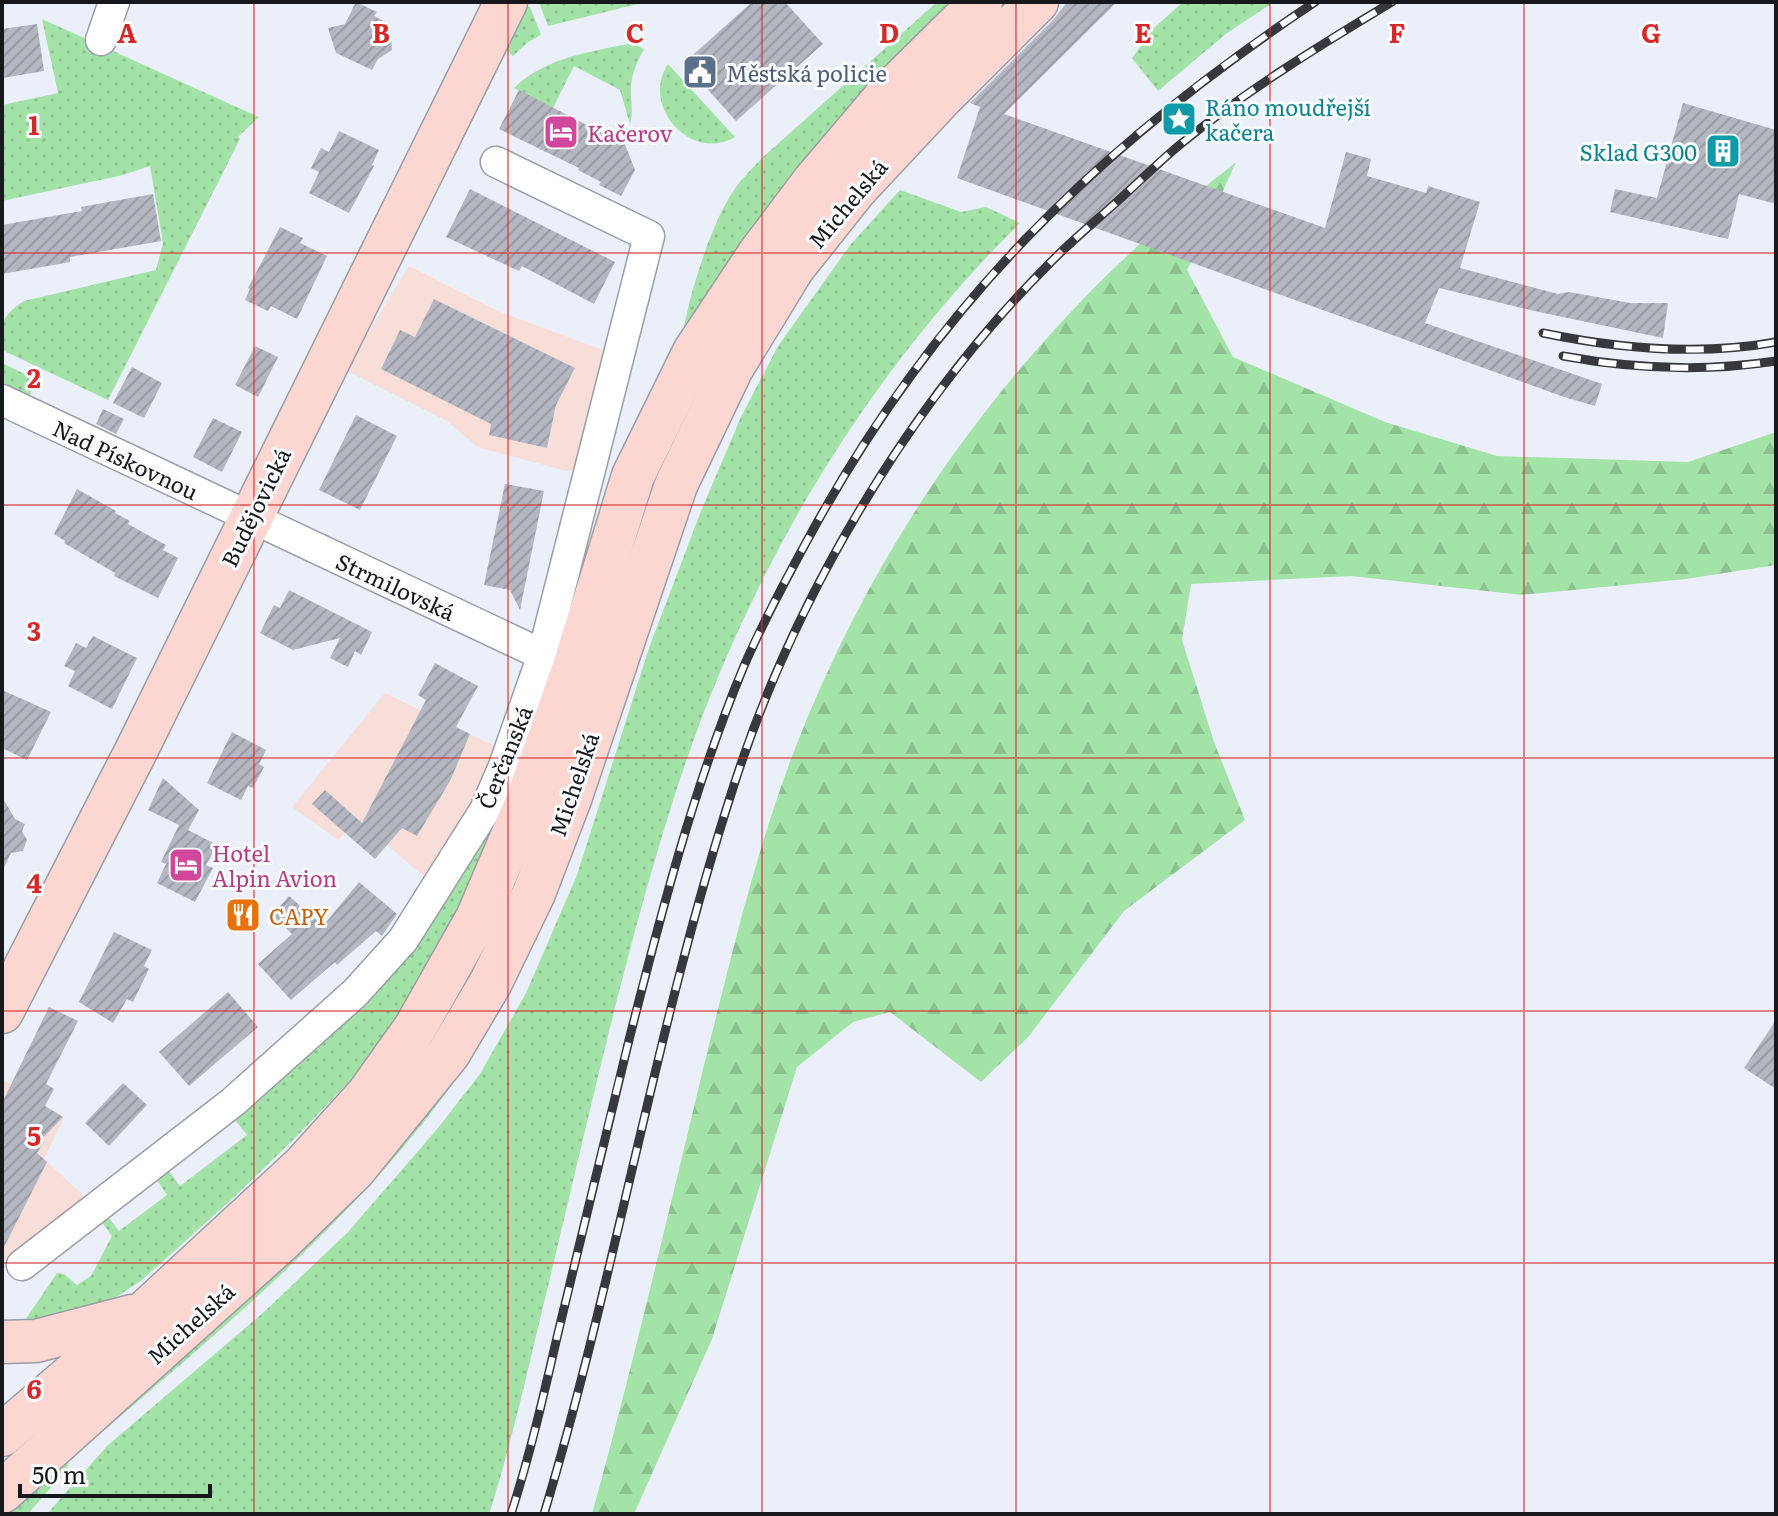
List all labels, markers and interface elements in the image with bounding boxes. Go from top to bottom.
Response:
text: A [117,12,137,51]
text: B [372,12,390,51]
text: C [626,12,644,51]
text: D [879,12,899,51]
text: E [1134,12,1152,51]
text: F [1389,12,1405,51]
text: G [1641,12,1661,51]
public building icon: Městská policie [681,53,719,91]
place label: Městská policie [726,56,887,89]
place label: Ráno moudřejší kačera [1205,90,1371,148]
place icon: Ráno moudřejší kačera [1160,100,1198,138]
text: 1 [29,104,40,143]
hotel icon: Kačerov [542,113,580,151]
place label: Kačerov [587,116,673,149]
building icon: Sklad G300 [1704,132,1742,170]
place label: Sklad G300 [1580,135,1697,168]
street label: Michelská [800,151,894,255]
text: 2 [27,357,41,396]
street label: Nad Pískovnou [48,411,204,507]
street label: Budějovická [212,442,298,572]
street label: Strmilovská [331,544,461,628]
text: 3 [27,610,41,649]
street label: Čerčanská [468,700,540,814]
street label: Michelská [540,727,606,840]
place label: Hotel Alpin Avion [212,836,337,894]
hotel icon: Hotel Alpin Avion [167,846,205,884]
text: 4 [26,862,42,901]
restaurant icon: CAPY [224,896,262,934]
place label: CAPY [269,899,329,932]
text: 5 [27,1115,41,1154]
street label: Michelská [139,1274,241,1371]
text: 6 [26,1368,42,1407]
scale bar [20,1448,210,1498]
text: 50 m [32,1456,86,1491]

